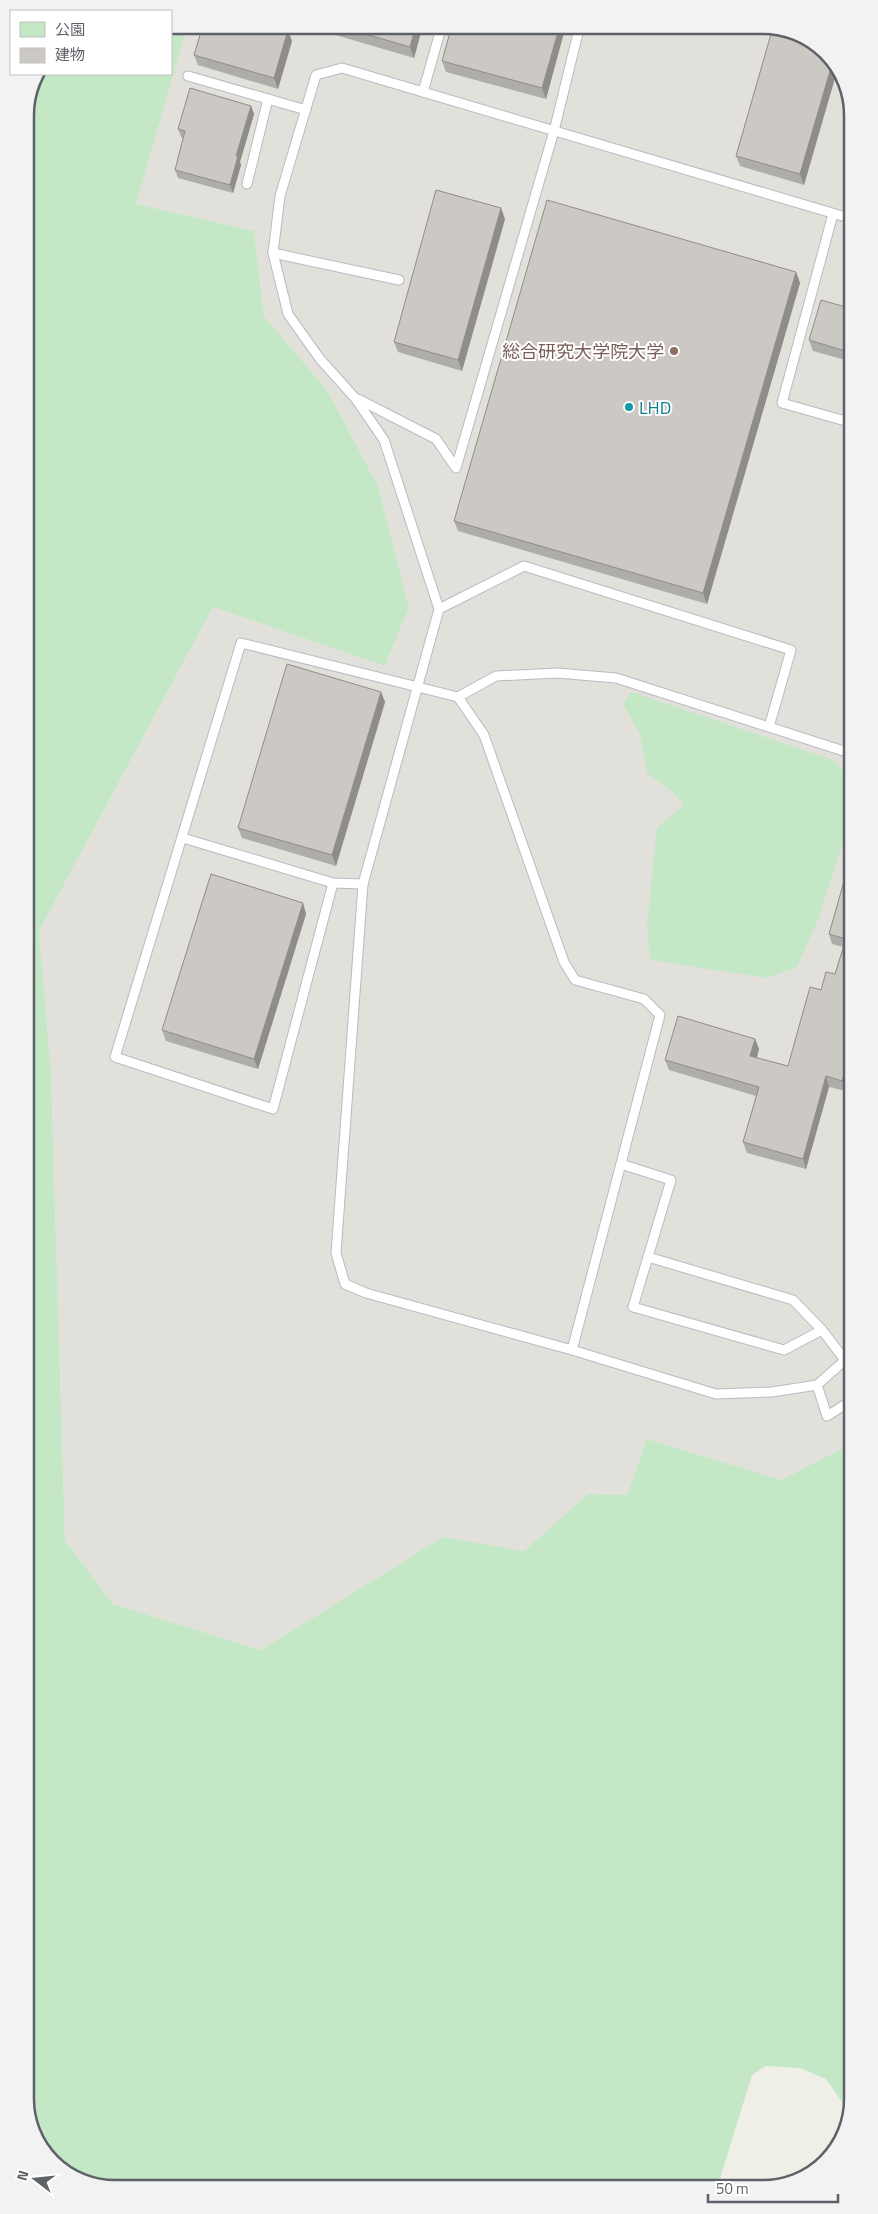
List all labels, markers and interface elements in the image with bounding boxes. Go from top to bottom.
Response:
legend [10,10,172,75]
text: 公園 [55,18,85,41]
text: 建物 [55,43,85,66]
place label: 総合研究大学院大学 [502,338,664,365]
marker: 総合研究大学院大学 [668,345,680,357]
place label: LHD [639,394,671,421]
marker: LHD [623,401,635,413]
north arrow [10,2154,60,2204]
text: N [11,2168,33,2183]
scale bar [708,2172,838,2204]
text: 50 m [716,2177,749,2200]

